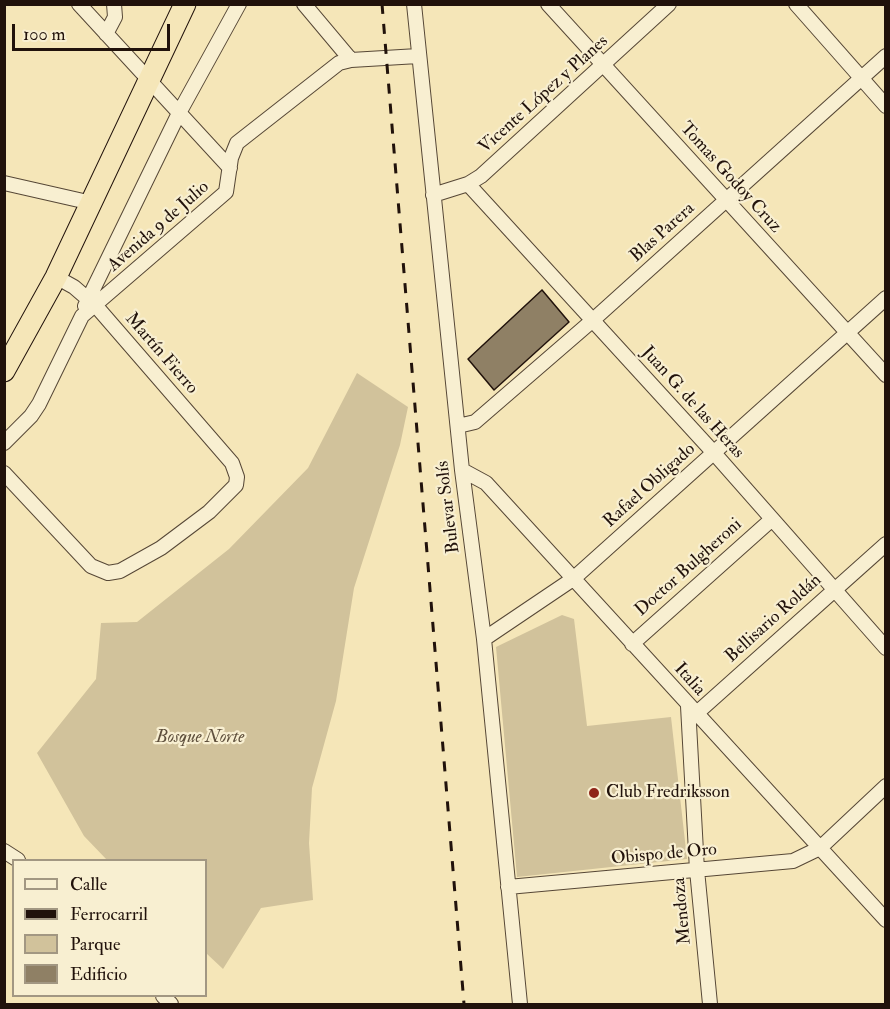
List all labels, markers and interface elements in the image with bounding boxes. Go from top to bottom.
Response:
scale bar [15,12,172,50]
text: 100 m [23,23,66,46]
street label: Vicente López y Planes [475,31,613,159]
street label: Tomas Godoy Cruz [675,118,785,238]
street label: Avenida 9 de Julio [104,177,214,277]
street label: Blas Parera [626,198,700,268]
street label: Martín Fierro [120,309,202,399]
street label: Juan G. de las Heras [636,342,748,464]
street label: Rafael Obligado [600,439,700,533]
street label: Bulevar Solís [433,460,465,554]
street label: Doctor Bulgheroni [631,514,747,622]
street label: Bellisario Roldán [721,570,827,668]
street label: Italia [669,659,709,701]
park label: Bosque Norte [156,727,244,749]
place label: Club Fredriksson [606,782,730,804]
marker: Club Fredriksson [587,786,601,800]
street label: Obispo de Oro [610,840,718,870]
legend [12,859,207,997]
text: Calle [70,873,107,896]
street label: Mendoza [669,876,697,946]
text: Ferrocarril [70,903,148,926]
text: Parque [70,933,120,956]
text: Edificio [70,963,127,986]

